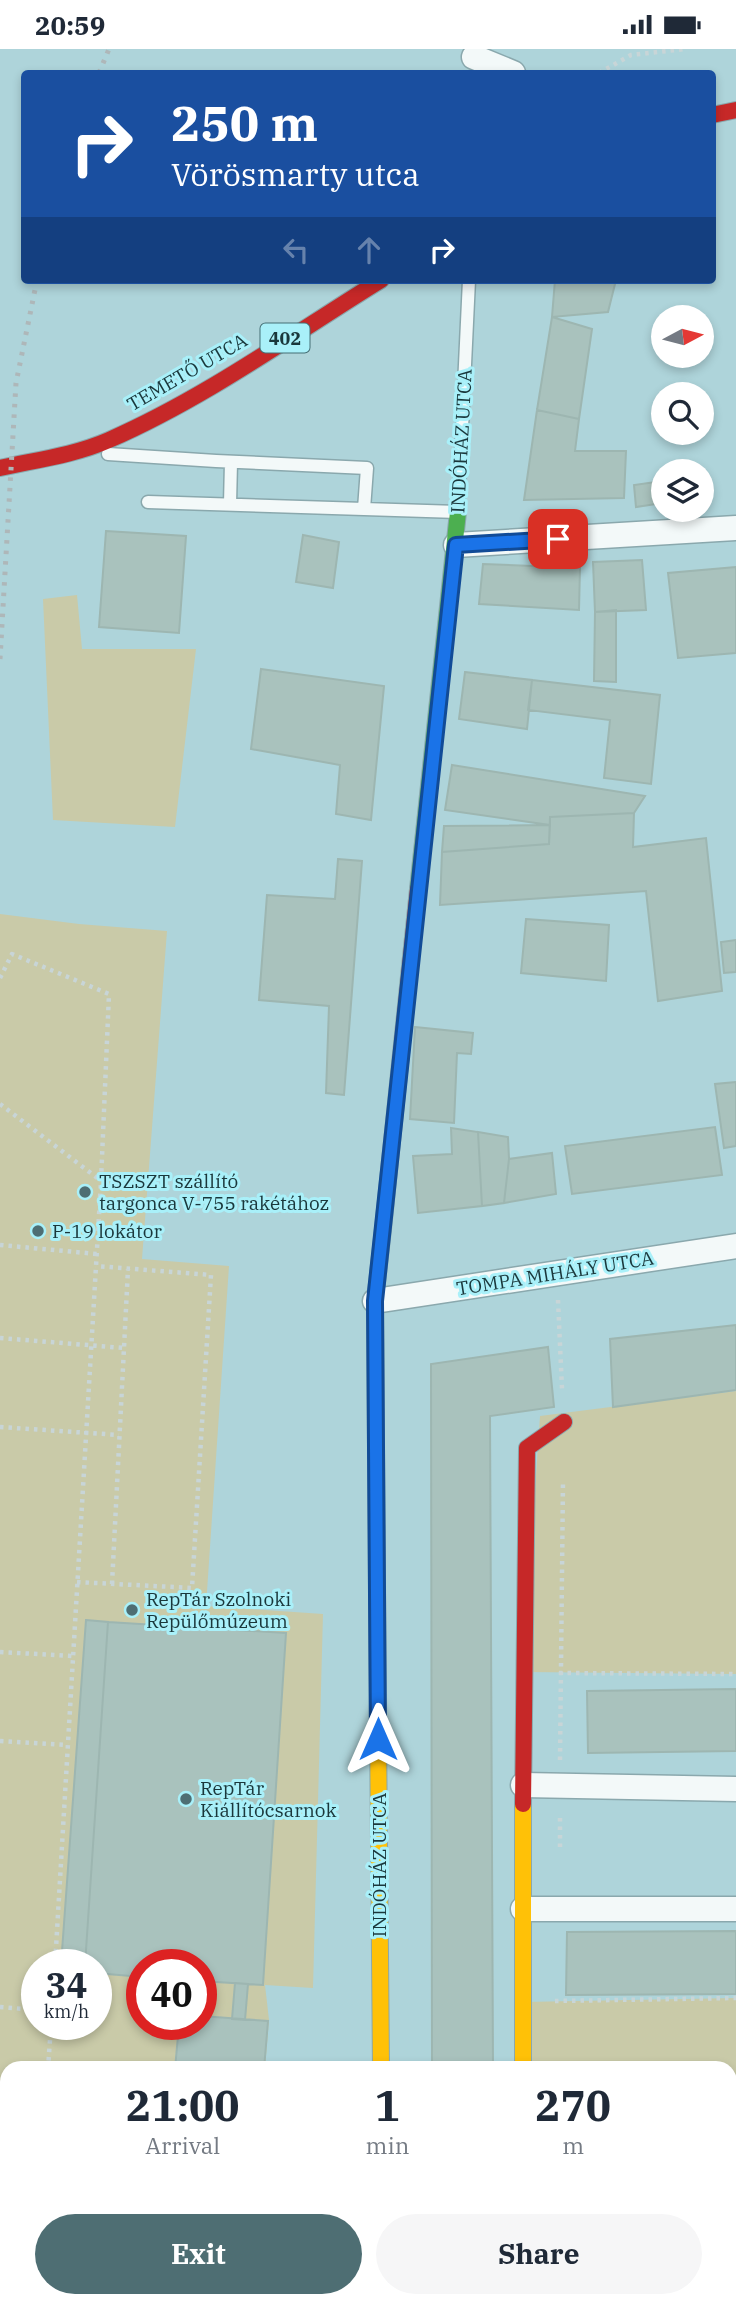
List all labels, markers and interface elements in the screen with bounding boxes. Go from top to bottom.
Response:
text: 20:59 [35,8,105,42]
text: 250 m [171,91,318,154]
icon: right [56,98,147,189]
text: Vörösmarty utca [171,153,420,195]
icon: left [277,231,315,269]
icon: ahead [350,231,388,269]
icon: right [423,231,461,269]
north arrow [651,305,714,367]
map controls [651,305,714,522]
road number: 402 [260,323,310,353]
street label: TEMETŐ UTCA [123,328,251,416]
street label: INDÓHÁZ UTCA [445,368,477,514]
button: search [651,382,714,445]
button: layers [651,459,714,522]
pin [528,509,588,569]
icon: arrive [539,520,577,558]
place label: TSZSZT szállító targonca V-755 rakétához [99,1169,329,1215]
marker: TSZSZT szállító targonca V-755 rakétához [77,1184,93,1200]
place label: P-19 lokátor [52,1219,162,1243]
marker: P-19 lokátor [30,1223,46,1239]
street label: TOMPA MIHÁLY UTCA [455,1246,655,1300]
place label: RepTár Szolnoki Repülőmúzeum [146,1587,291,1633]
marker: RepTár Szolnoki Repülőmúzeum [124,1602,140,1618]
position arrow [341,1702,415,1776]
place label: RepTár Kiállítócsarnok [200,1776,337,1822]
marker: RepTár Kiállítócsarnok [178,1791,194,1807]
street label: INDÓHÁZ UTCA [367,1793,391,1937]
speed limit sign: 40 [126,1949,217,2040]
text: 34 [45,1962,88,2008]
text: km/h [44,2000,89,2023]
text: 21:00 [126,2078,240,2133]
text: 1 [375,2078,400,2133]
text: 270 [535,2078,611,2133]
text: Arrival [145,2130,220,2160]
text: min [366,2130,409,2160]
text: m [562,2130,584,2160]
button: Exit [35,2214,362,2294]
button: Share [376,2214,702,2294]

